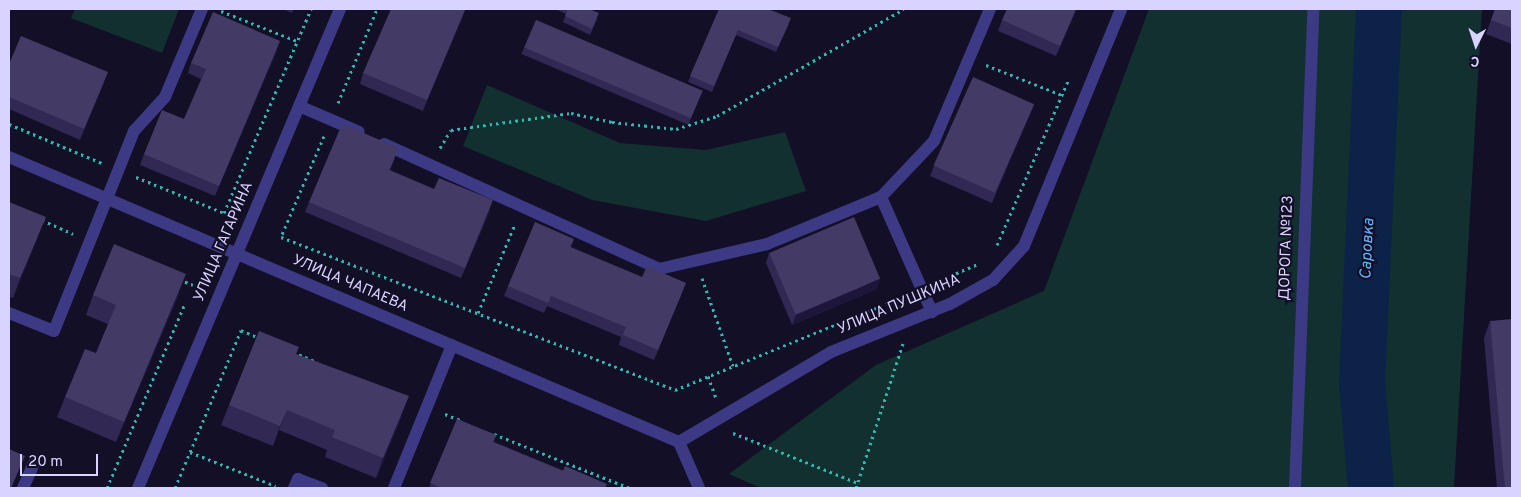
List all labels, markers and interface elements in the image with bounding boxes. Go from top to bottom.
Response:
north arrow [1451,20,1501,70]
text: С [1470,52,1480,69]
street label: УЛИЦА ГАГАРИНА [190,179,258,305]
street label: ДОРОГА №123 [1276,195,1298,301]
water label: Саровка [1357,218,1379,280]
street label: УЛИЦА ЧАПАЕВА [289,251,411,317]
street label: УЛИЦА ПУШКИНА [835,271,963,339]
scale bar [22,444,100,476]
text: 20 m [28,453,63,472]

